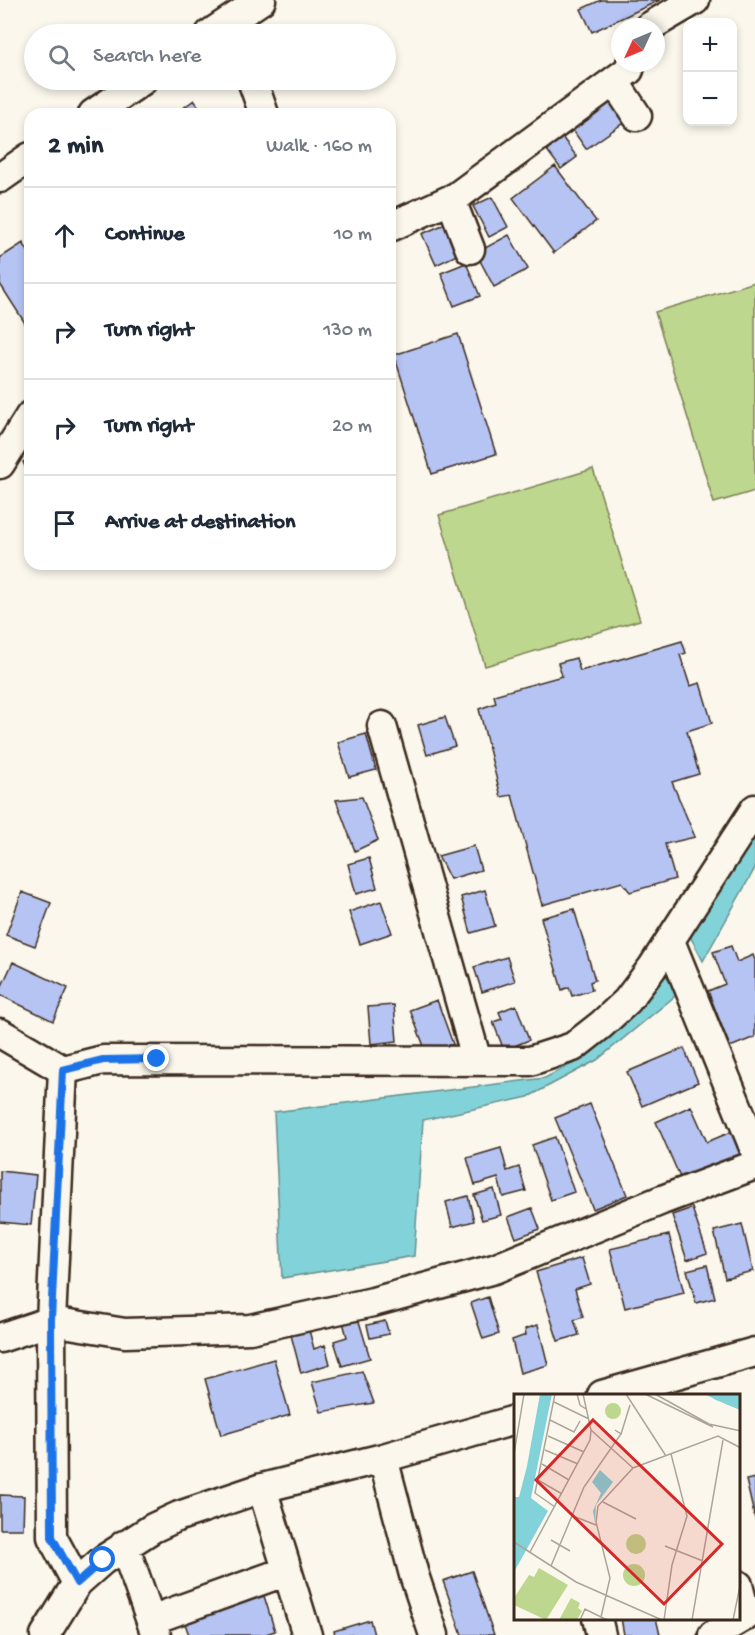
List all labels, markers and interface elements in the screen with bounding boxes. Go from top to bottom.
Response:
north arrow [611,18,665,72]
map controls [683,18,737,126]
button: + [683,18,737,72]
search box [24,24,396,90]
icon: search [45,41,78,74]
text: Search here [93,44,201,70]
button: − [683,72,737,126]
text: 2 min [48,132,103,163]
text: Walk · 160 m [266,136,372,159]
icon: ahead [48,219,81,252]
text: Continue [105,222,185,248]
text: 10 m [334,224,372,247]
icon: right [48,315,81,348]
text: Turn right [105,318,193,344]
text: 130 m [323,320,372,343]
icon: right [48,411,81,444]
text: Turn right [105,414,193,440]
text: 20 m [332,416,372,439]
icon: arrive [48,507,81,540]
text: Arrive at destination [105,510,295,536]
route end [143,1045,169,1071]
inset map [514,1394,740,1620]
route start [89,1546,115,1572]

